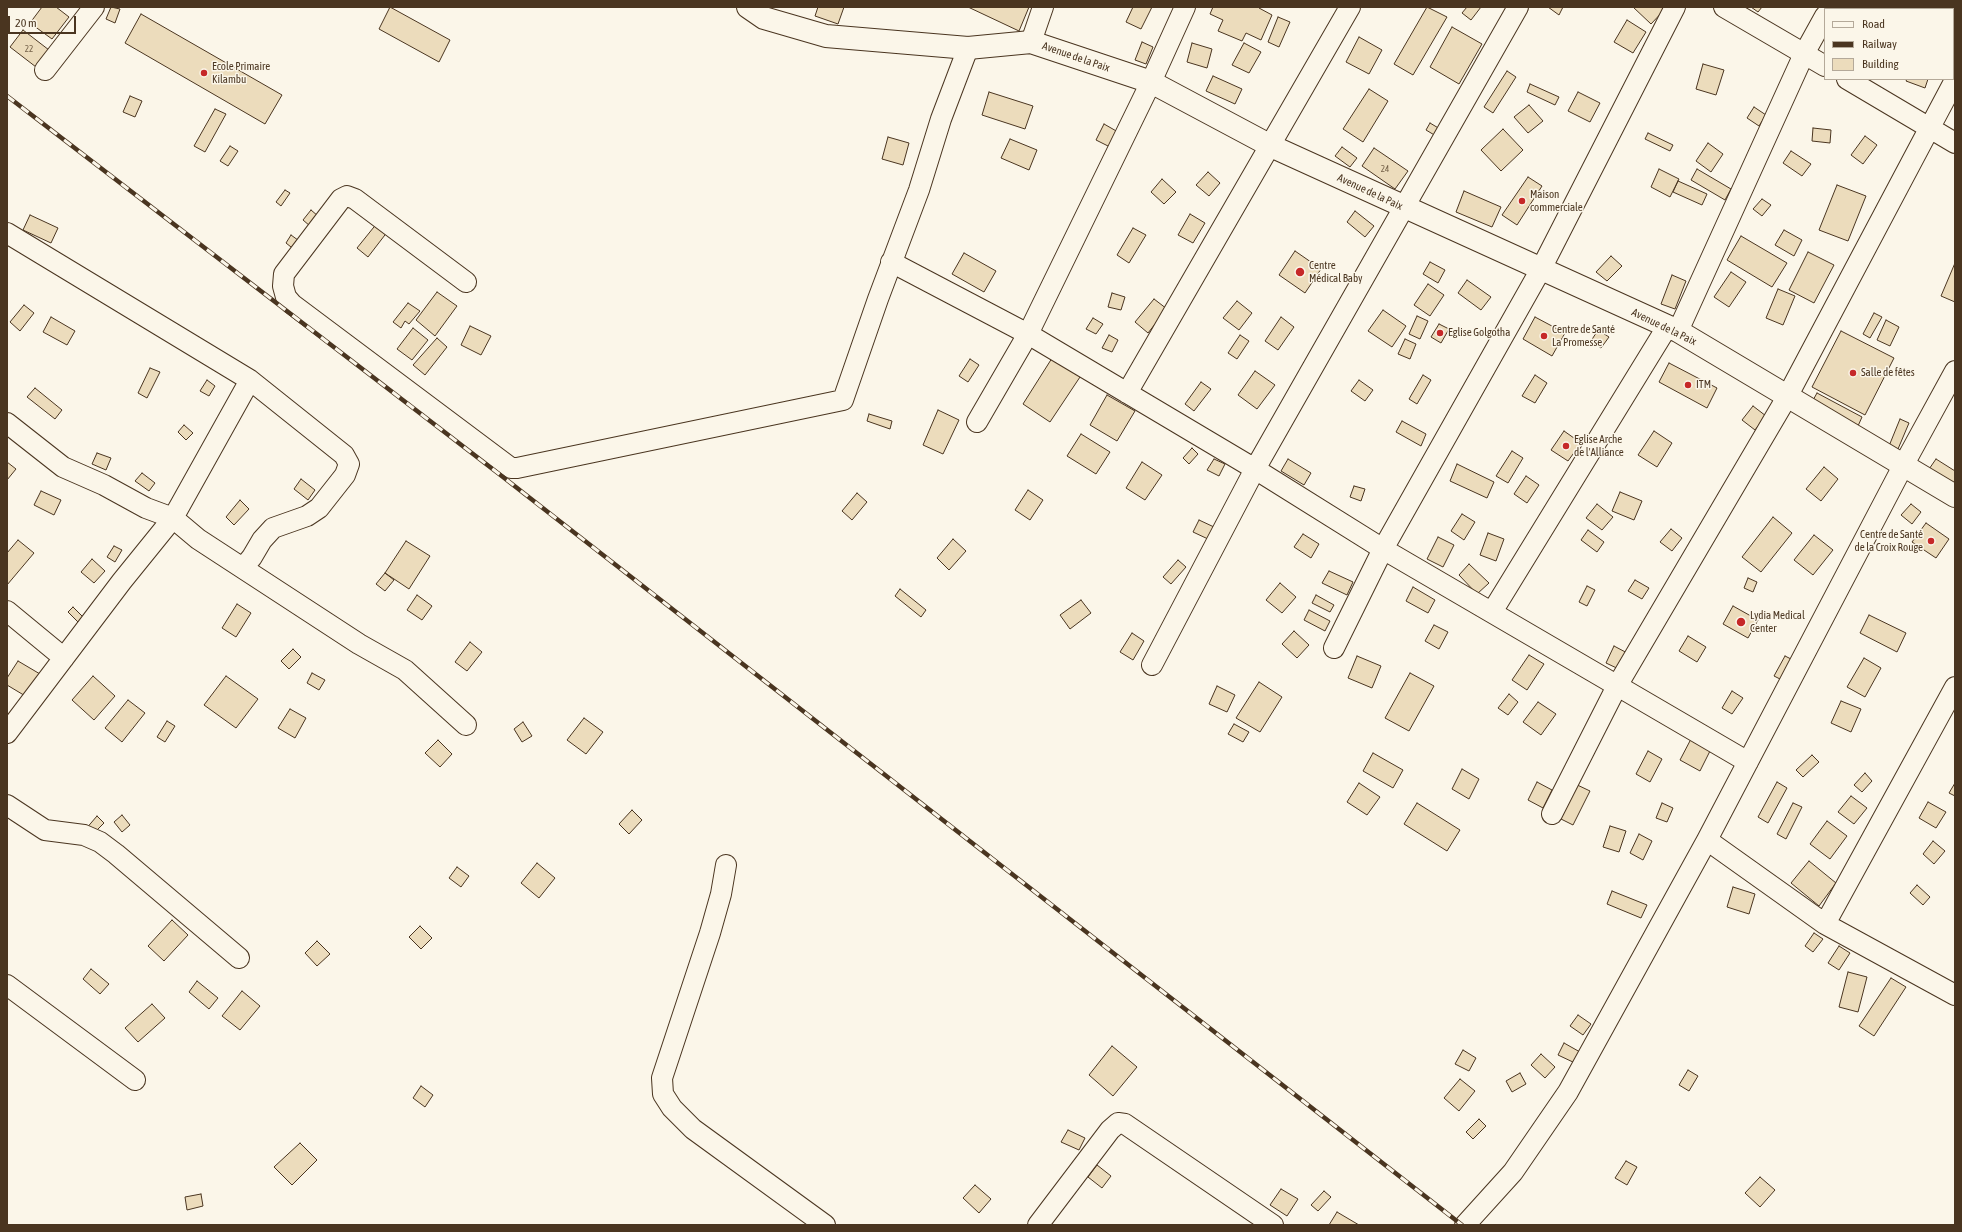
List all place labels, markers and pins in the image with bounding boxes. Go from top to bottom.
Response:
place label: Ecole Primaire Kilambu [212,60,270,86]
marker: Ecole Primaire Kilambu [199,68,209,78]
place label: Maison commerciale [1530,188,1583,214]
marker: Maison commerciale [1517,196,1527,206]
place label: Centre Médical Baby [1309,259,1363,285]
marker: Centre Médical Baby [1294,266,1306,278]
place label: Centre de Santé La Promesse [1552,323,1615,349]
place label: Eglise Golgotha [1448,326,1510,340]
marker: Eglise Golgotha [1435,328,1445,338]
marker: Centre de Santé La Promesse [1539,331,1549,341]
place label: Salle de fêtes [1861,366,1915,380]
marker: Salle de fêtes [1848,368,1858,378]
place label: ITM [1696,378,1711,392]
marker: ITM [1683,380,1693,390]
place label: Eglise Arche de l'Alliance [1574,433,1624,459]
marker: Eglise Arche de l'Alliance [1561,441,1571,451]
place label: Centre de Santé de la Croix Rouge [1854,528,1923,554]
marker: Centre de Santé de la Croix Rouge [1926,536,1936,546]
place label: Lydia Medical Center [1750,609,1805,635]
marker: Lydia Medical Center [1735,616,1747,628]

